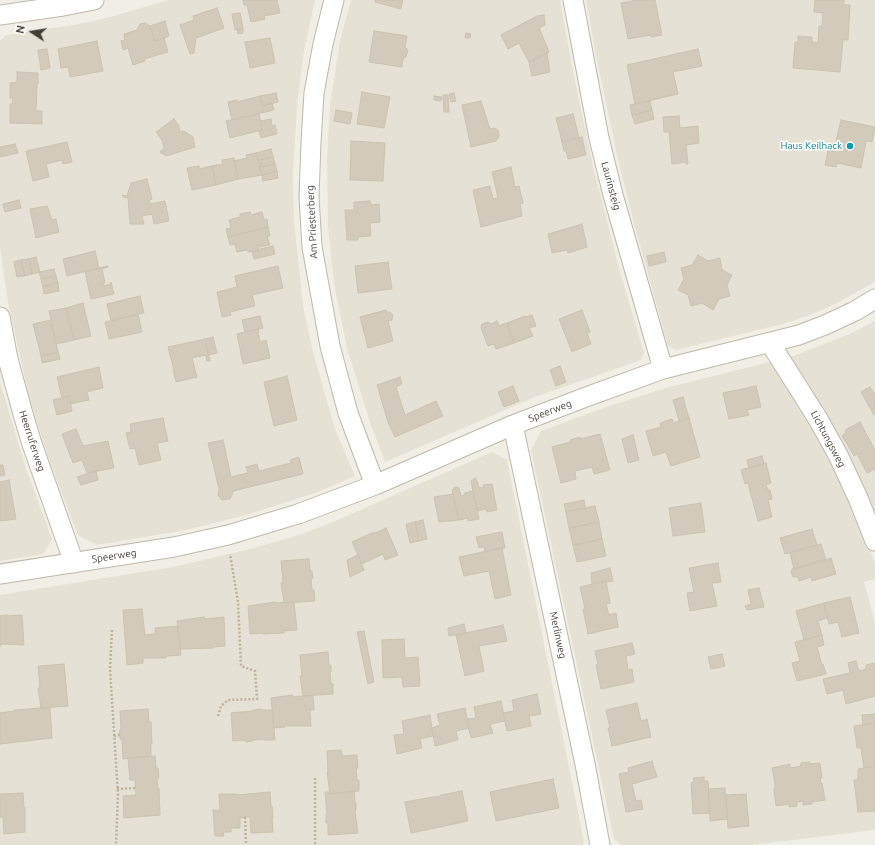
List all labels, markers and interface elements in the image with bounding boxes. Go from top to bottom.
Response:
north arrow [12,12,52,52]
text: N [14,24,27,35]
place label: Haus Keilhack [780,140,842,152]
marker: Haus Keilhack [845,141,855,151]
street label: Laurinsteig [599,160,623,212]
street label: Am Priesterberg [304,185,320,259]
street label: Speerweg [527,397,573,425]
street label: Heerruferweg [16,409,48,473]
street label: Lichtungsweg [808,409,848,469]
street label: Speerweg [91,547,137,565]
street label: Merlinweg [547,610,569,660]

